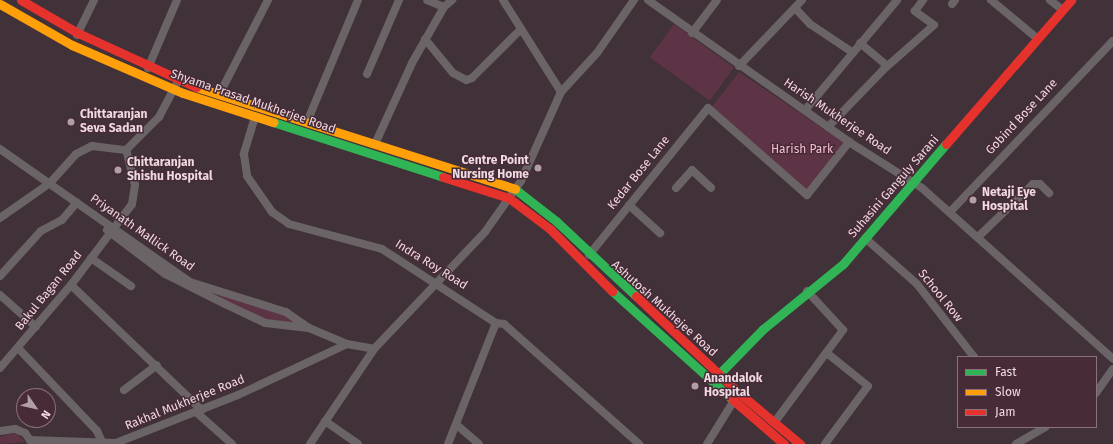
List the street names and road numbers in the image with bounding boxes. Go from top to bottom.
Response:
street label: Shyama Prasad Mukherjee Road [169,67,337,137]
street label: Harish Mukherjee Road [781,76,893,158]
street label: Gobind Bose Lane [983,76,1061,158]
street label: Kedar Bose Lane [605,133,673,213]
street label: Suhasini Ganguly Sarani [846,133,942,241]
street label: Priyanath Mallick Road [87,192,197,274]
street label: Indra Roy Road [392,237,470,293]
street label: Bakul Bagan Road [13,249,85,333]
street label: Ashutosh Mukhejee Road [608,258,720,360]
street label: School Row [915,267,965,325]
street label: Rakhal Mukherjee Road [123,372,247,434]

